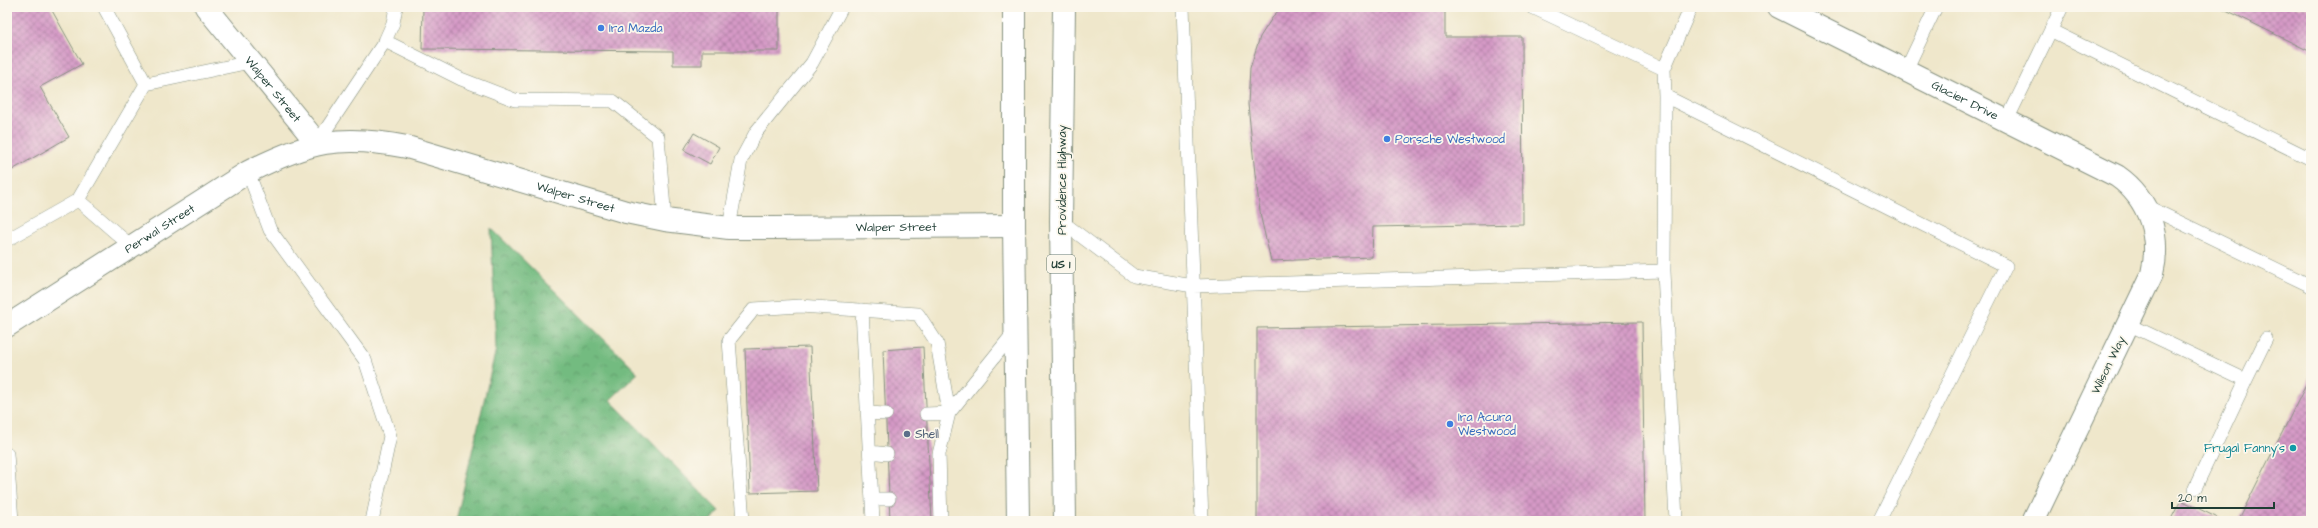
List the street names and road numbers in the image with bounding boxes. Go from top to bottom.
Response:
street label: Walper Street [240,53,305,126]
street label: Glacier Drive [1929,77,2002,125]
street label: Providence Highway [1054,124,1072,235]
street label: Walper Street [534,178,617,217]
street label: Perwal Street [121,200,198,258]
street label: Walper Street [856,219,937,236]
road number: US 1 [1047,255,1075,273]
street label: Wilson Way [2087,333,2131,397]

